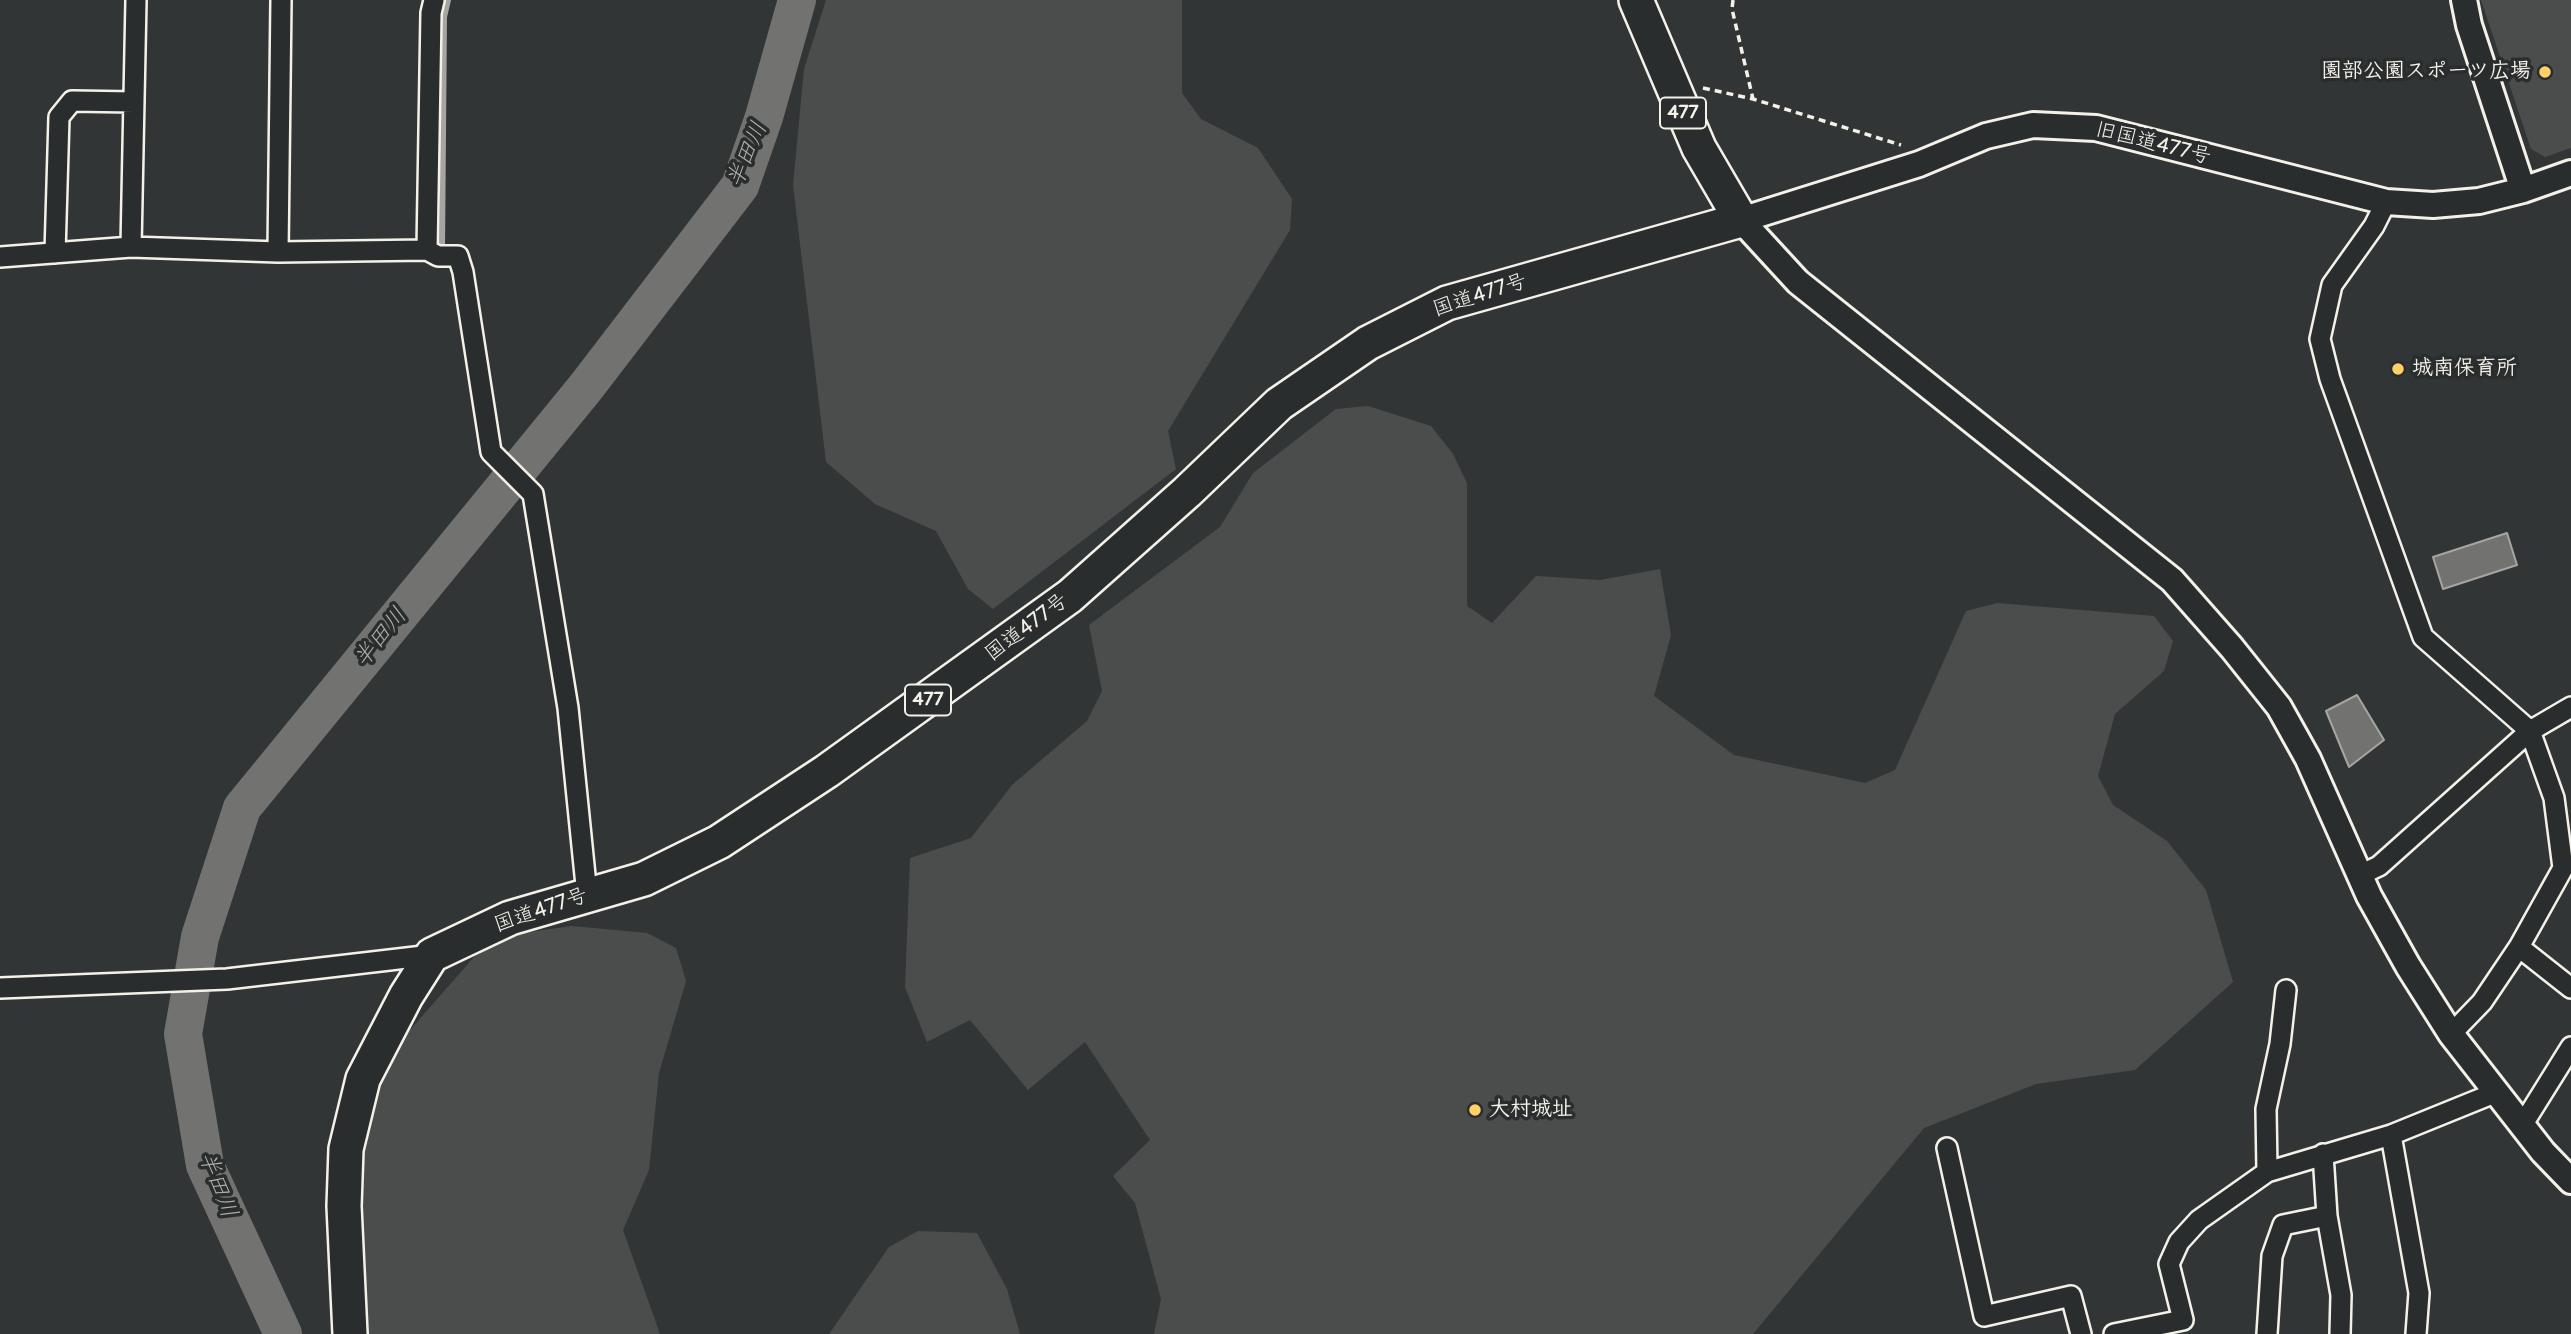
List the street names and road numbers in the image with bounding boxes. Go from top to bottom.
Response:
road number: 477 [1660,97,1706,128]
street label: 旧国道477号 [2093,117,2213,171]
street label: 国道477号 [1430,269,1530,323]
street label: 国道477号 [981,589,1073,667]
road number: 477 [905,684,951,716]
street label: 国道477号 [491,883,591,939]

